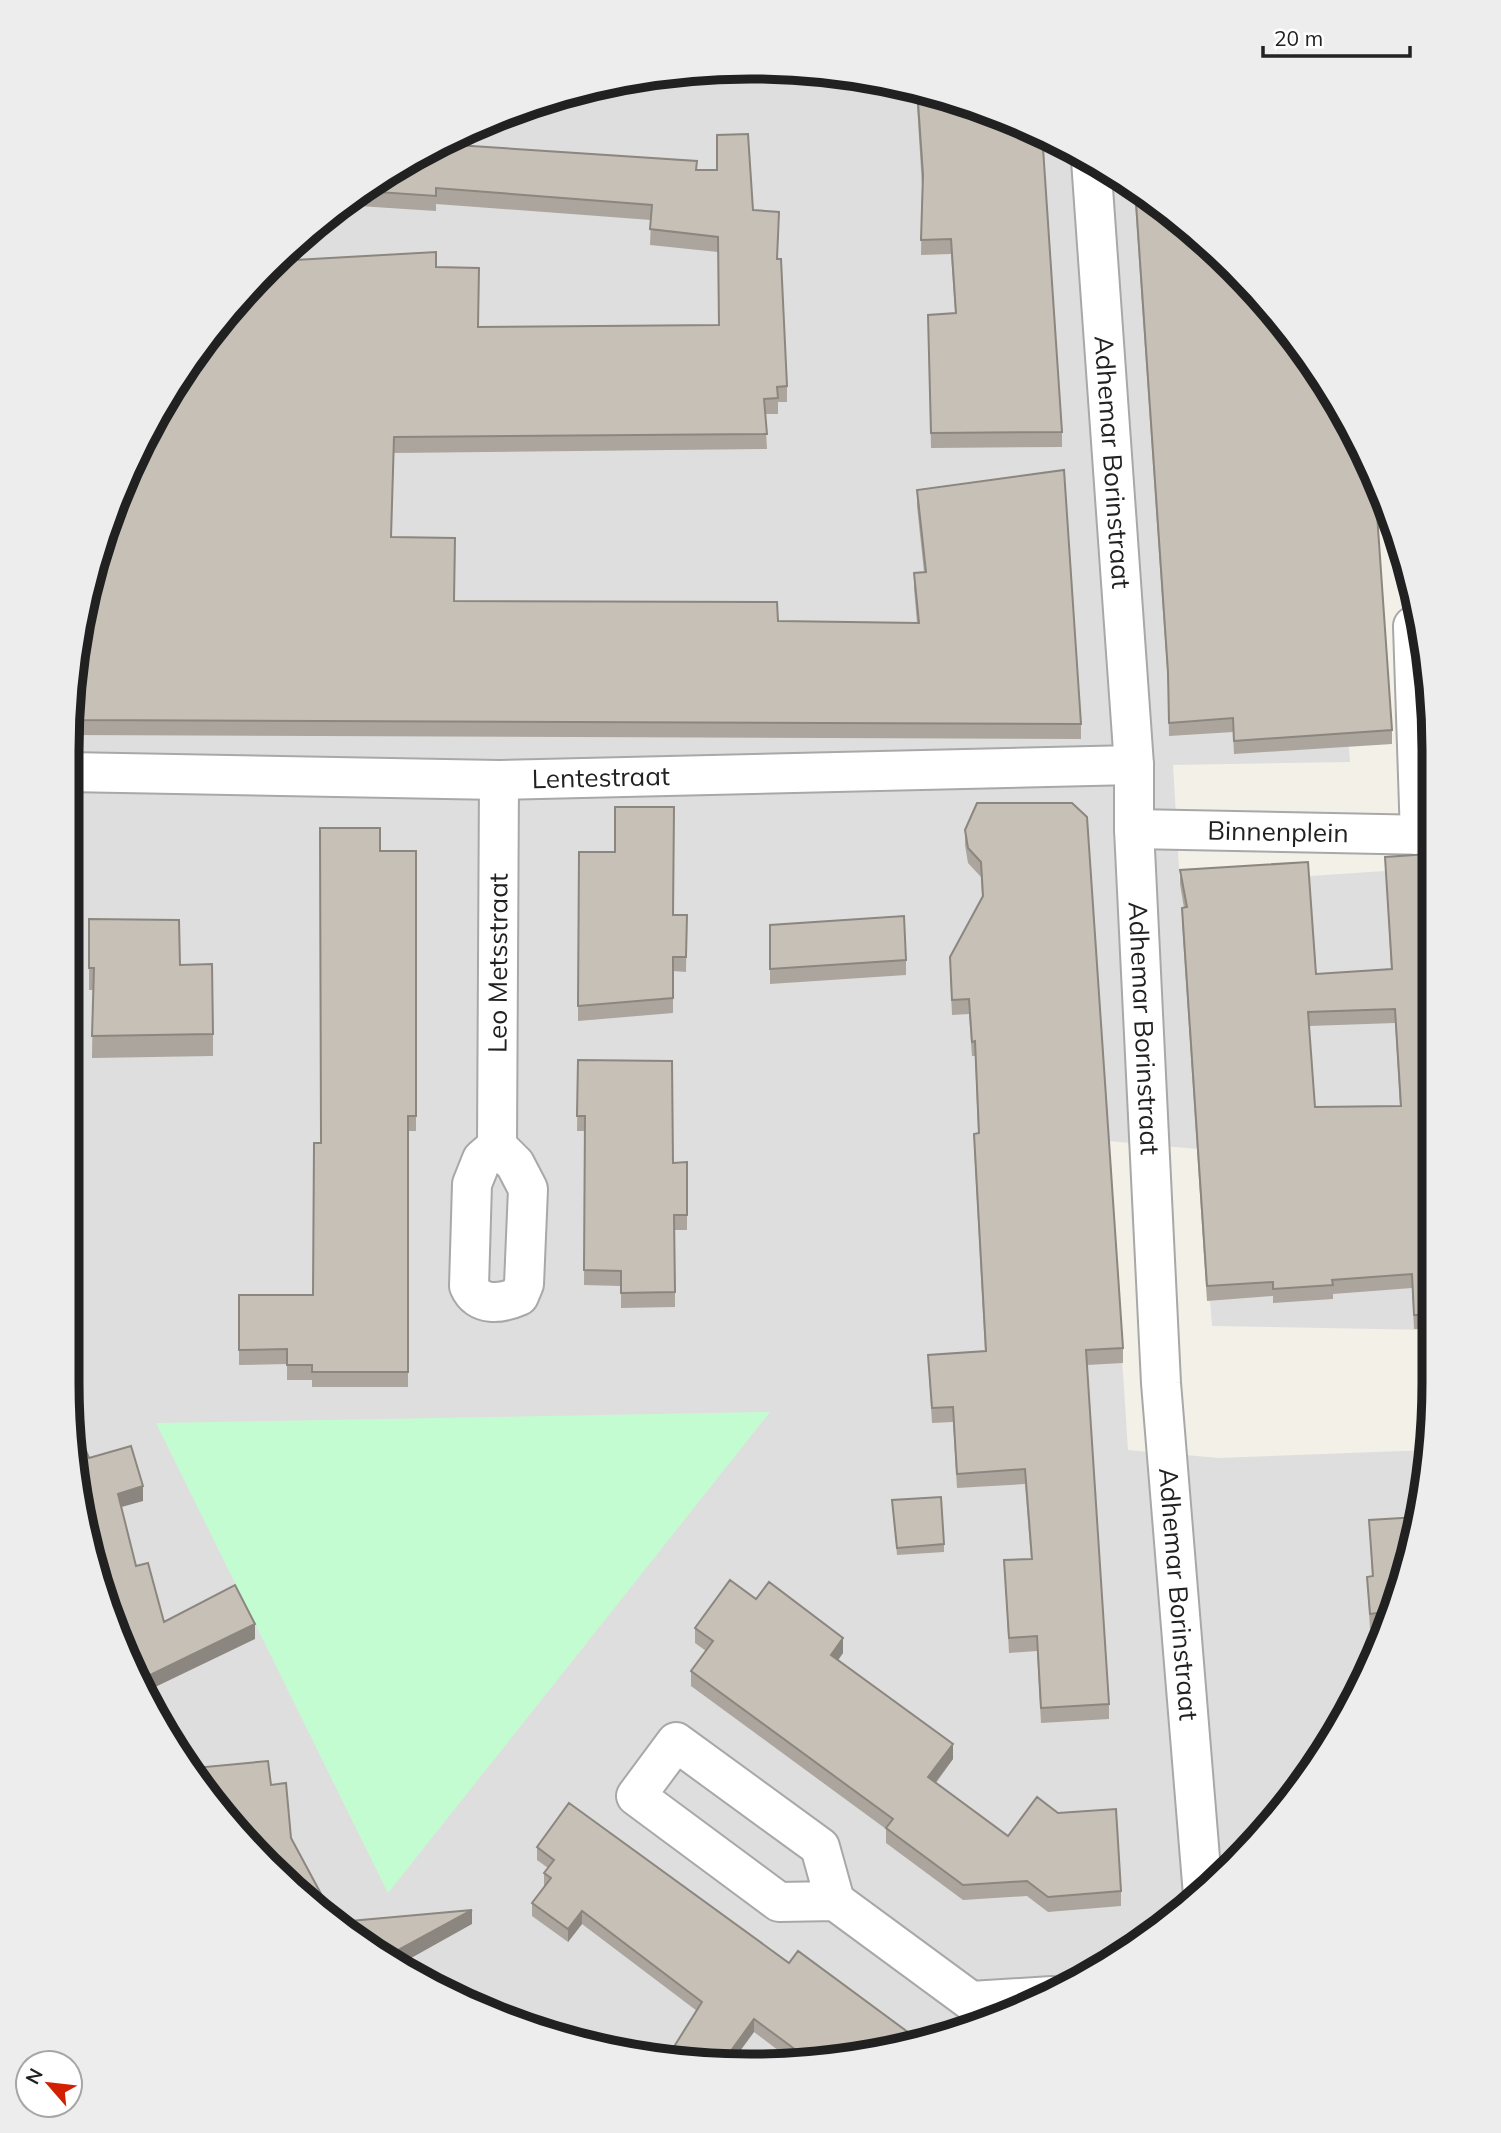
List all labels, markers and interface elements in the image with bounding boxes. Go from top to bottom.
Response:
scale bar [1263,14,1410,58]
text: 20 m [1274,25,1323,51]
street label: Adhemar Borinstraat [1088,335,1138,590]
street label: Lentestraat [531,759,670,795]
street label: Binnenplein [1207,813,1349,849]
street label: Leo Metsstraat [481,873,514,1053]
street label: Adhemar Borinstraat [1122,901,1167,1156]
street label: Adhemar Borinstraat [1152,1466,1206,1722]
north arrow [14,2049,84,2119]
text: N [20,2064,48,2088]

